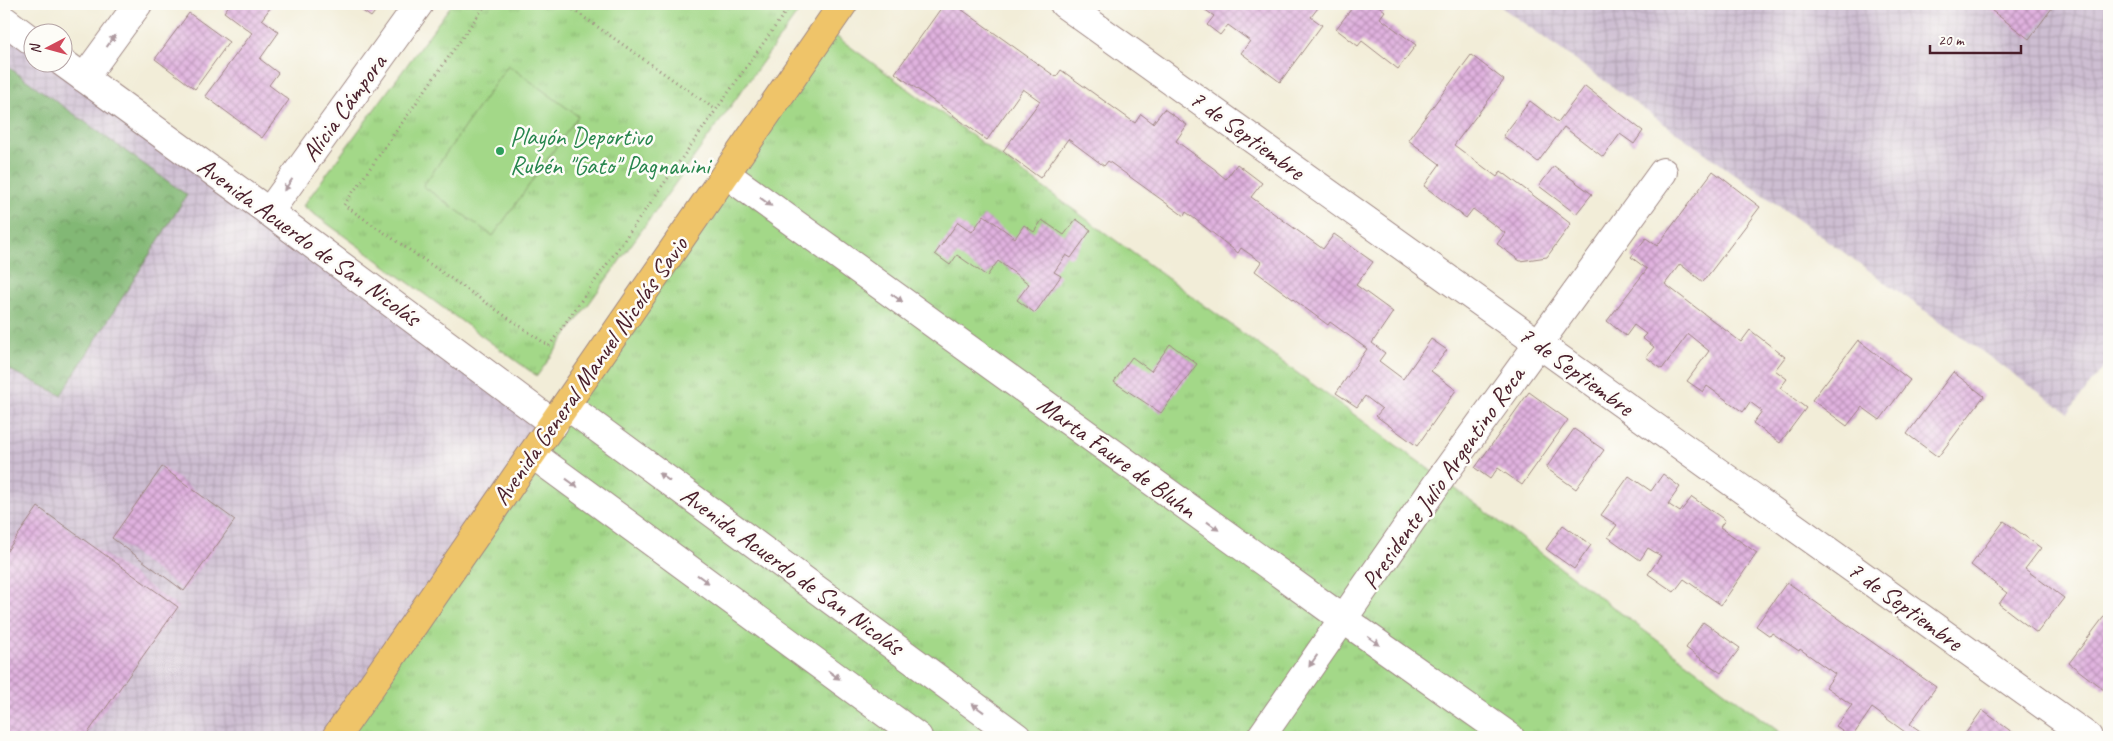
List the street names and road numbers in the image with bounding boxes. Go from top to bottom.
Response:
street label: Alicia Cámpora [294,46,395,168]
street label: 7 de Septiembre [1183,83,1312,188]
street label: Avenida Acuerdo de San Nicolás [191,150,429,335]
street label: Avenida General Manuel Nicolás Savio [485,230,696,511]
street label: 7 de Septiembre [1512,319,1641,424]
street label: Presidente Julio Argentino Roca [1354,358,1534,595]
street label: Marta Faure de Bluhn [1031,389,1203,526]
street label: Avenida Acuerdo de San Nicolás [674,479,912,664]
street label: 7 de Septiembre [1841,554,1970,659]

